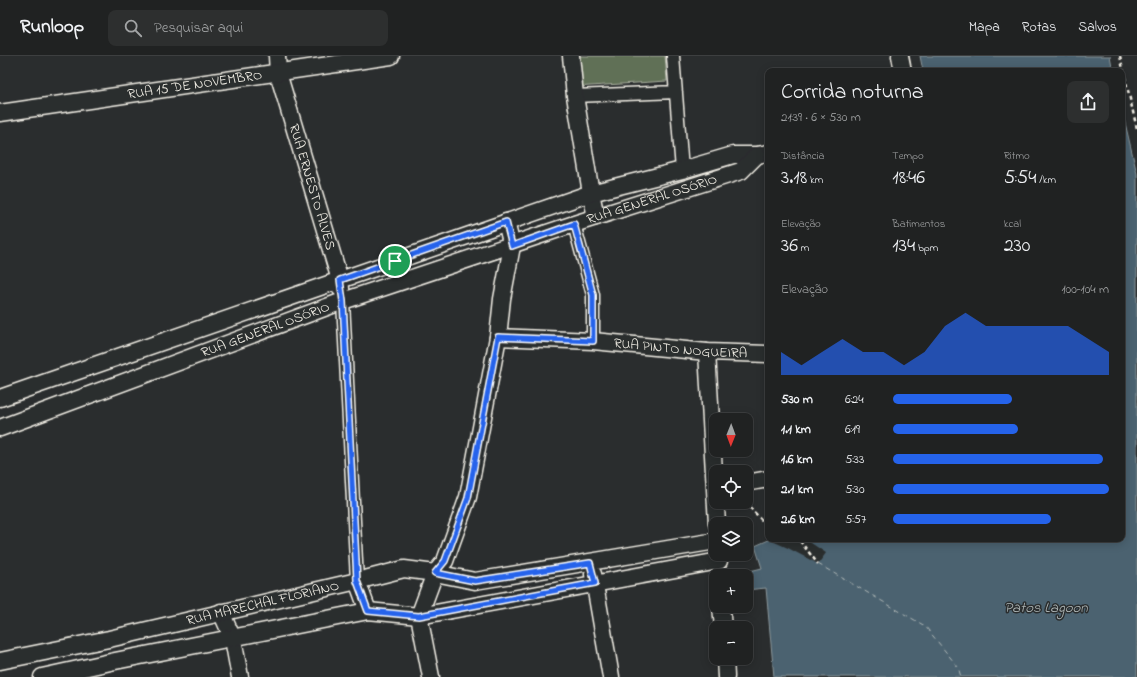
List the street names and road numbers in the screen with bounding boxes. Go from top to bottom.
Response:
street label: RUA 15 DE NOVEMBRO [126,64,264,105]
street label: RUA ERNESTO ALVES [283,121,341,253]
street label: RUA GENERAL OSÓRIO [584,169,720,230]
street label: RUA GENERAL OSÓRIO [198,296,333,363]
street label: RUA PINTO NOGUEIRA [613,333,748,364]
street label: RUA MARECHAL FLORIANO [184,575,341,631]

